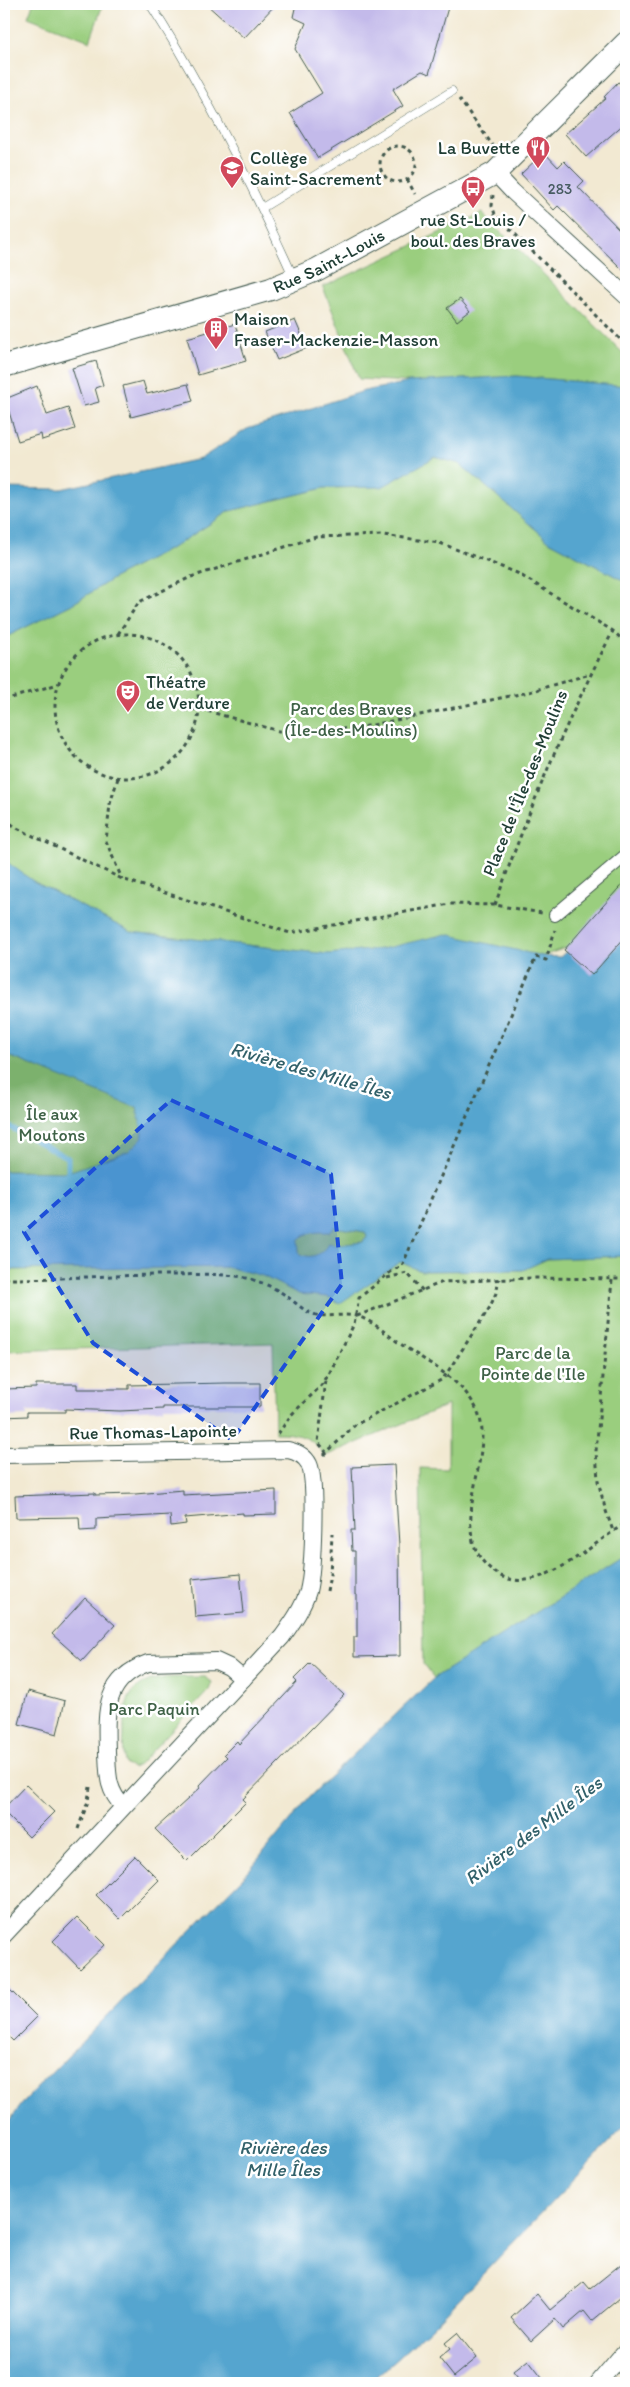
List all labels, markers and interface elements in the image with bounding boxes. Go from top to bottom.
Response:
restaurant icon: La Buvette [525,135,551,169]
place label: La Buvette [438,137,520,159]
place label: Collège Saint-Sacrement [250,147,382,190]
school or university icon: Collège Saint-Sacrement [219,155,245,189]
bus stop icon: rue St-Louis / boul. des Braves [460,175,486,209]
house number: 283 [548,180,572,198]
place label: rue St-Louis / boul. des Braves [410,209,536,252]
street label: Rue Saint-Louis [269,224,389,298]
place label: Maison Fraser-Mackenzie-Masson [234,308,438,351]
building icon: Maison Fraser-Mackenzie-Masson [203,316,229,350]
place label: Théatre de Verdure [146,671,230,714]
theatre icon: Théatre de Verdure [115,679,141,713]
street label: Place de l'Île-des-Moulins [478,687,572,879]
park label: Parc des Braves (Île-des-Moulins) [284,698,418,741]
water label: Rivière des Mille Îles [228,1037,395,1105]
park label: Île aux Moutons [19,1103,85,1146]
park label: Parc de la Pointe de l'Ile [481,1342,585,1385]
street label: Rue Thomas-Lapointe [69,1420,237,1444]
park label: Parc Paquin [108,1698,200,1720]
water label: Rivière des Mille Îles [460,1770,608,1889]
water label: Rivière des Mille Îles [239,2136,328,2181]

